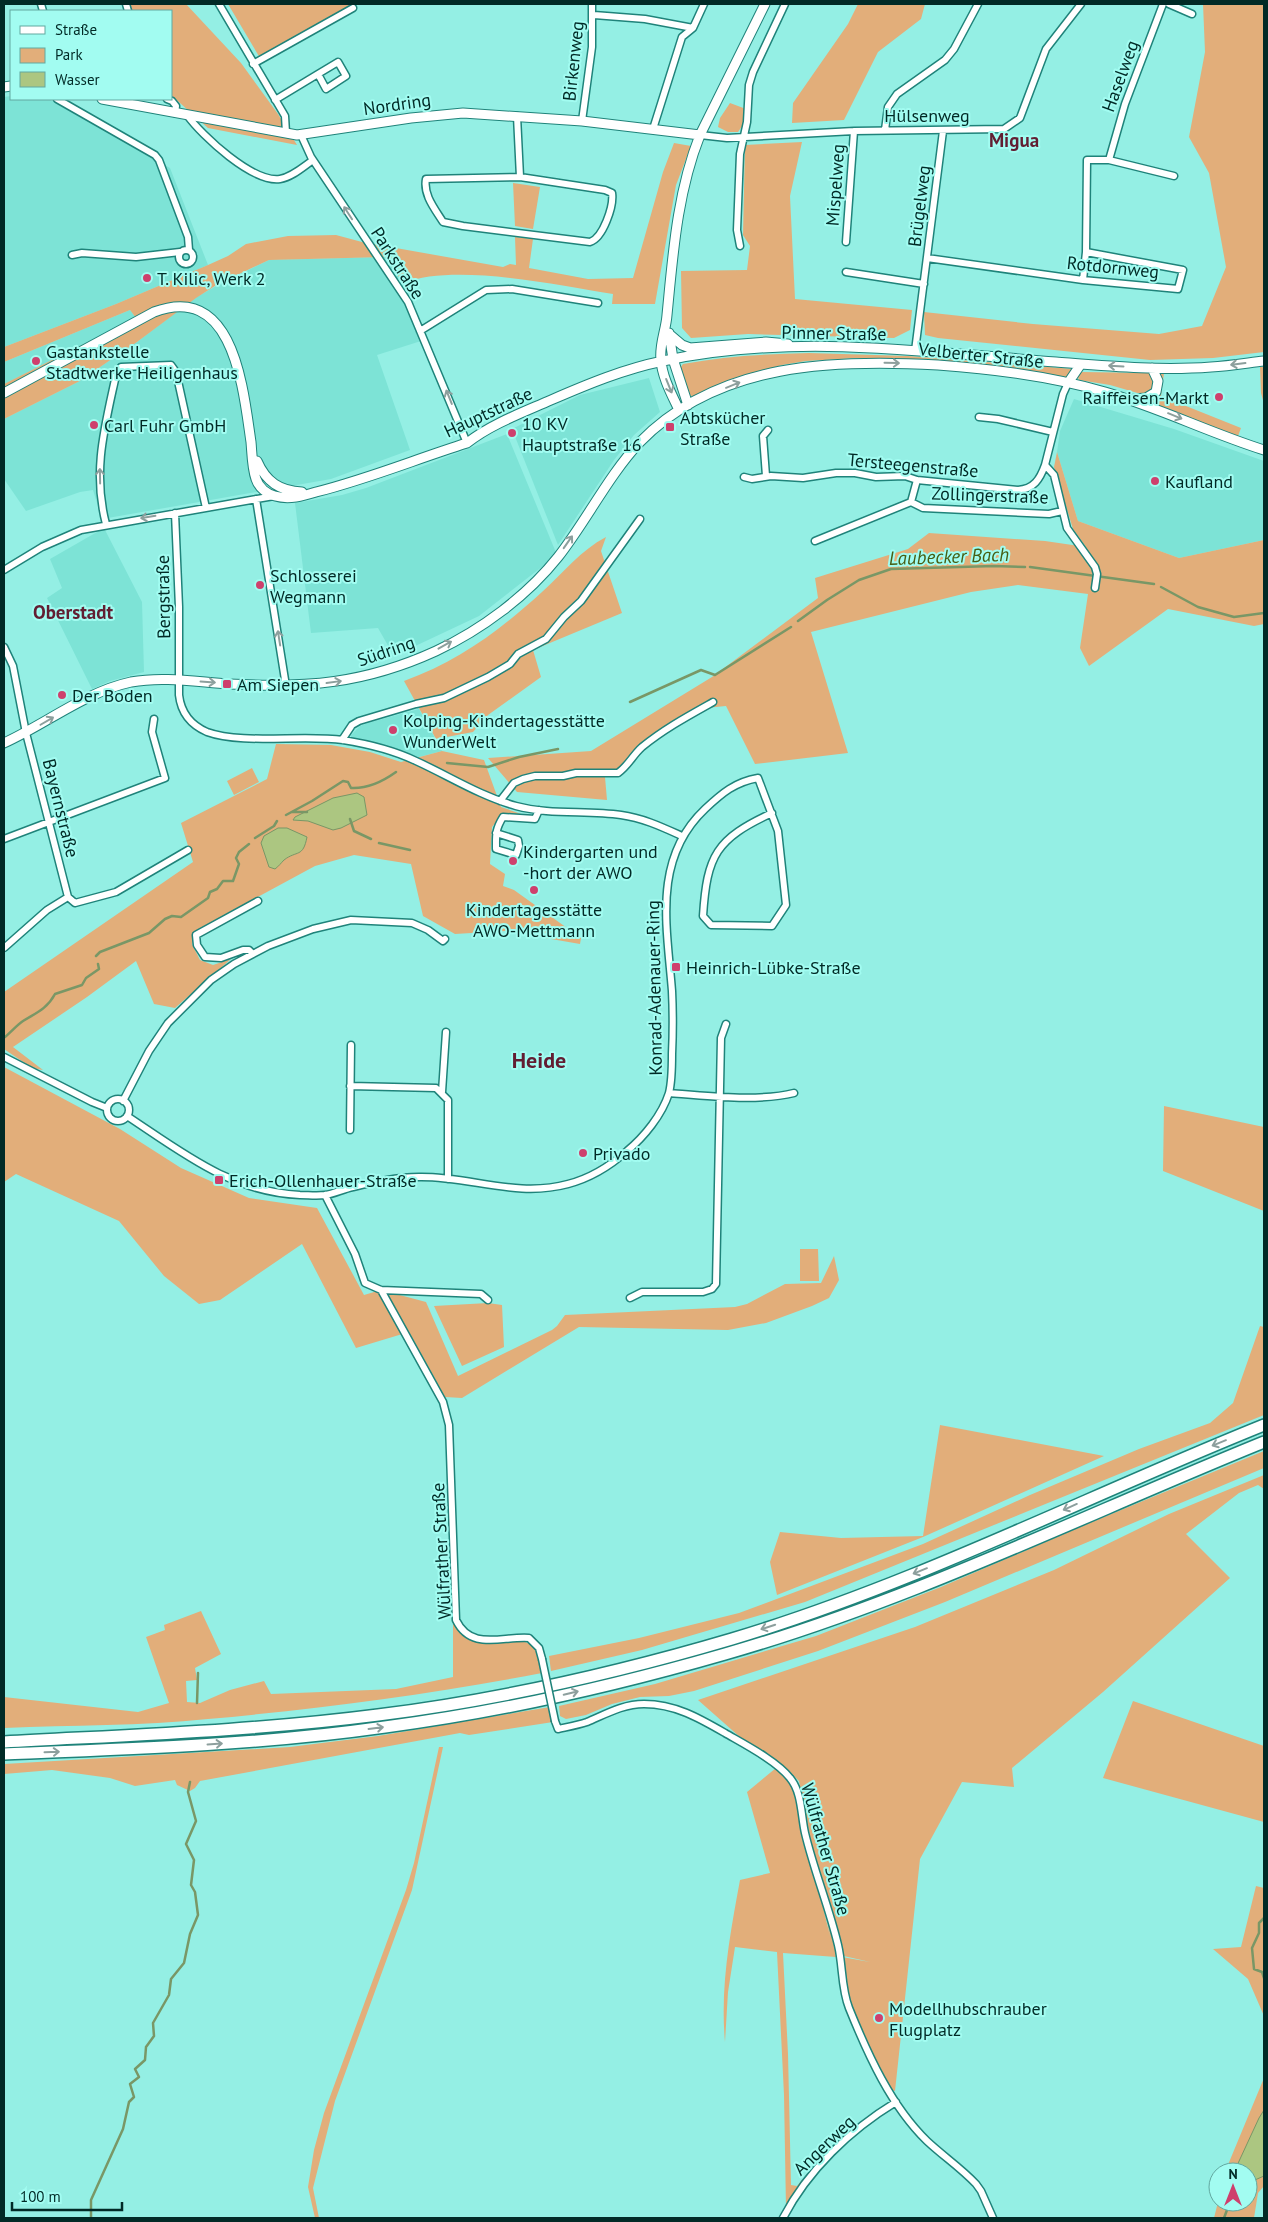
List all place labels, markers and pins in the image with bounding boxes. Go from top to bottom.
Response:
place label: T. Kilic, Werk 2 [157,267,266,290]
marker: T. Kilic, Werk 2 [141,272,153,284]
place label: Gastankstelle Stadtwerke Heiligenhaus [46,340,238,384]
marker: Gastankstelle Stadtwerke Heiligenhaus [30,355,42,367]
place label: Raiffeisen-Markt [1082,386,1209,409]
marker: Raiffeisen-Markt [1213,391,1225,403]
place label: Abtskücher Straße [680,406,765,450]
place label: 10 KV Hauptstraße 16 [522,412,642,456]
place label: Carl Fuhr GmbH [104,414,226,437]
marker: Carl Fuhr GmbH [88,419,100,431]
marker: Abtskücher Straße [664,421,676,433]
marker: 10 KV Hauptstraße 16 [506,427,518,439]
place label: Kaufland [1165,470,1233,493]
marker: Kaufland [1149,475,1161,487]
place label: Schlosserei Wegmann [270,564,357,608]
marker: Schlosserei Wegmann [254,579,266,591]
place label: Am Siepen [237,673,319,696]
marker: Am Siepen [221,678,233,690]
place label: Der Boden [72,684,153,707]
marker: Der Boden [56,689,68,701]
place label: Kolping-Kindertagesstätte WunderWelt [403,709,605,753]
marker: Kolping-Kindertagesstätte WunderWelt [387,724,399,736]
place label: Kindergarten und -hort der AWO [523,840,658,884]
marker: Kindergarten und -hort der AWO [507,855,519,867]
marker: Kindertagesstätte AWO-Mettmann [528,884,540,896]
place label: Kindertagesstätte AWO-Mettmann [466,898,602,942]
place label: Heinrich-Lübke-Straße [686,956,861,979]
marker: Heinrich-Lübke-Straße [670,961,682,973]
place label: Privado [593,1142,650,1165]
marker: Privado [577,1147,589,1159]
place label: Erich-Ollenhauer-Straße [229,1169,417,1192]
marker: Erich-Ollenhauer-Straße [213,1174,225,1186]
place label: Modellhubschrauber Flugplatz [889,1997,1047,2041]
marker: Modellhubschrauber Flugplatz [873,2012,885,2024]

